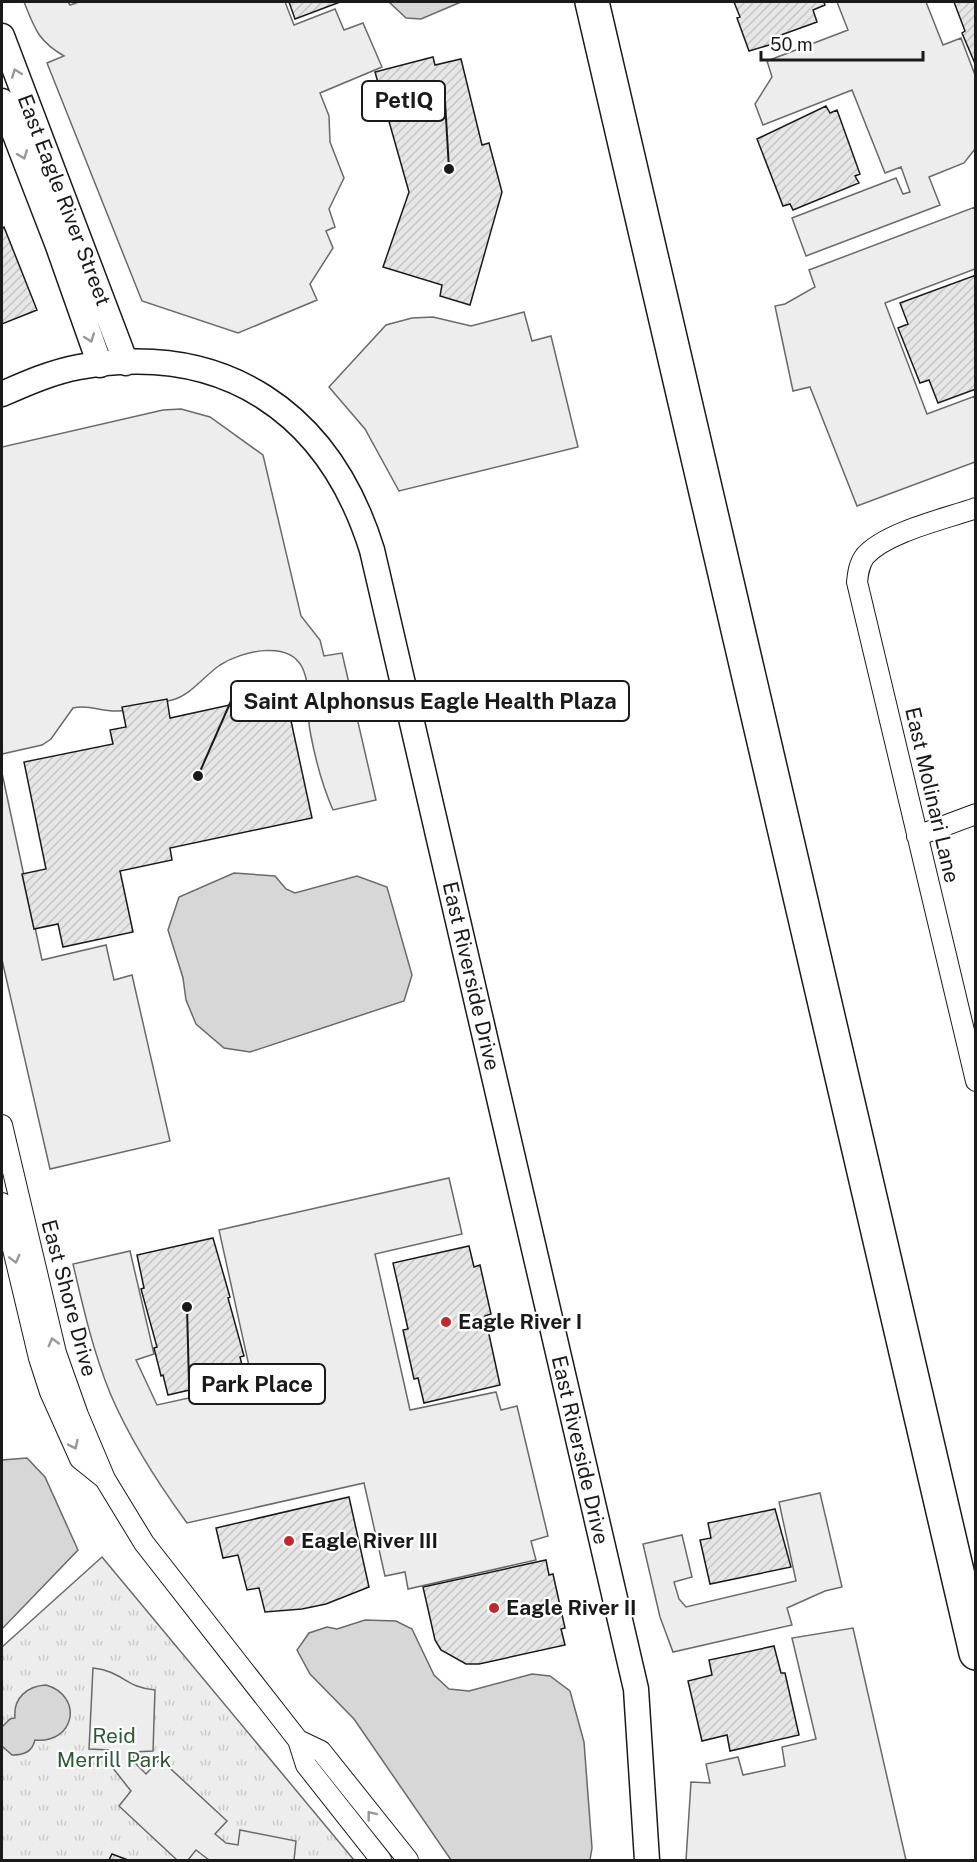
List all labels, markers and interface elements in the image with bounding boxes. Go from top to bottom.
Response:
scale bar [761,24,923,62]
text: 50 m [770,34,813,55]
one-way arrow [10,68,23,79]
callout: PetIQ [362,81,445,121]
text: PetIQ [374,87,434,113]
street label: East Eagle River Street [13,91,116,309]
one-way arrow [15,149,28,160]
one-way arrow [83,332,96,343]
callout: Saint Alphonsus Eagle Health Plaza [231,681,629,721]
text: Saint Alphonsus Eagle Health Plaza [243,688,617,714]
street label: East Molinari Lane [900,705,965,885]
street label: East Riverside Drive [438,879,505,1073]
street label: East Shore Drive [37,1217,102,1379]
one-way arrow [8,1254,21,1264]
place label: Eagle River I [458,1309,582,1334]
marker: Eagle River I [439,1315,453,1329]
one-way arrow [47,1337,60,1347]
street label: East Riverside Drive [547,1353,614,1547]
callout: Park Place [189,1364,325,1404]
text: Park Place [201,1371,313,1397]
one-way arrow [66,1438,78,1449]
place label: Eagle River III [301,1528,438,1553]
marker: Eagle River III [282,1534,296,1548]
place label: Eagle River II [506,1595,637,1620]
marker: Eagle River II [487,1601,501,1615]
park label: Reid Merrill Park [57,1723,171,1772]
one-way arrow [368,1810,379,1821]

